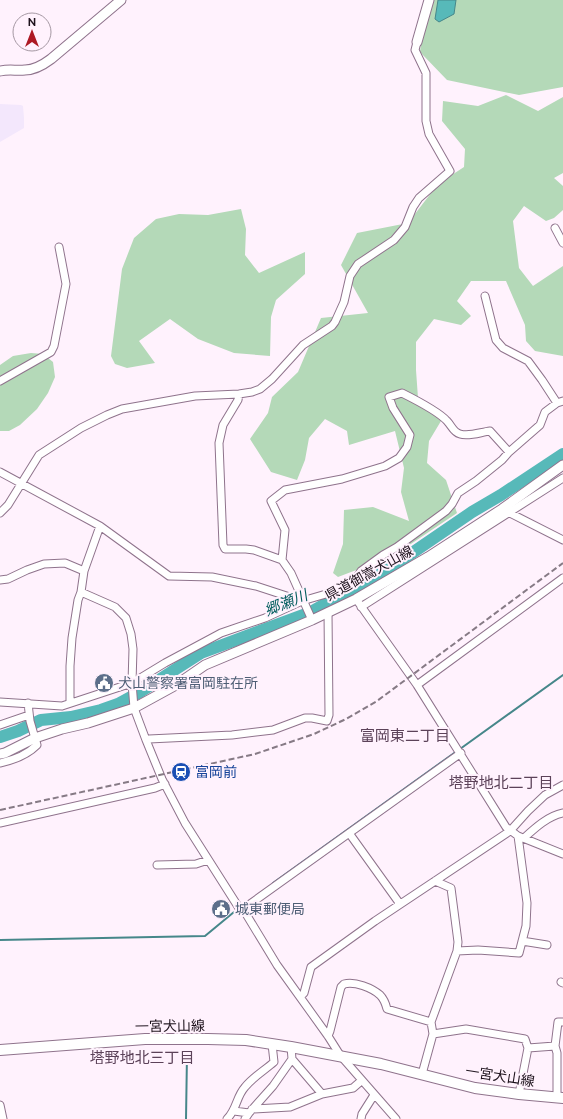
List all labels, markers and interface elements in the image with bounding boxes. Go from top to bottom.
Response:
north arrow [12,12,52,52]
text: N [28,16,36,29]
street label: 県道御嵩犬山線 [322,542,416,604]
water label: 郷瀬川 [262,585,312,620]
public building icon: 犬山警察署富岡駐在所 [93,672,115,694]
place label: 犬山警察署富岡駐在所 [118,675,258,691]
district label: 富岡東二丁目 [360,727,450,745]
station icon: 富岡前 [170,761,192,783]
place label: 富岡前 [195,764,237,780]
district label: 塔野地北二丁目 [448,774,554,792]
public building icon: 城東郵便局 [210,898,232,920]
place label: 城東郵便局 [235,901,305,917]
street label: 一宮犬山線 [135,1017,205,1035]
district label: 塔野地北三丁目 [89,1049,195,1067]
street label: 一宮犬山線 [464,1063,536,1089]

